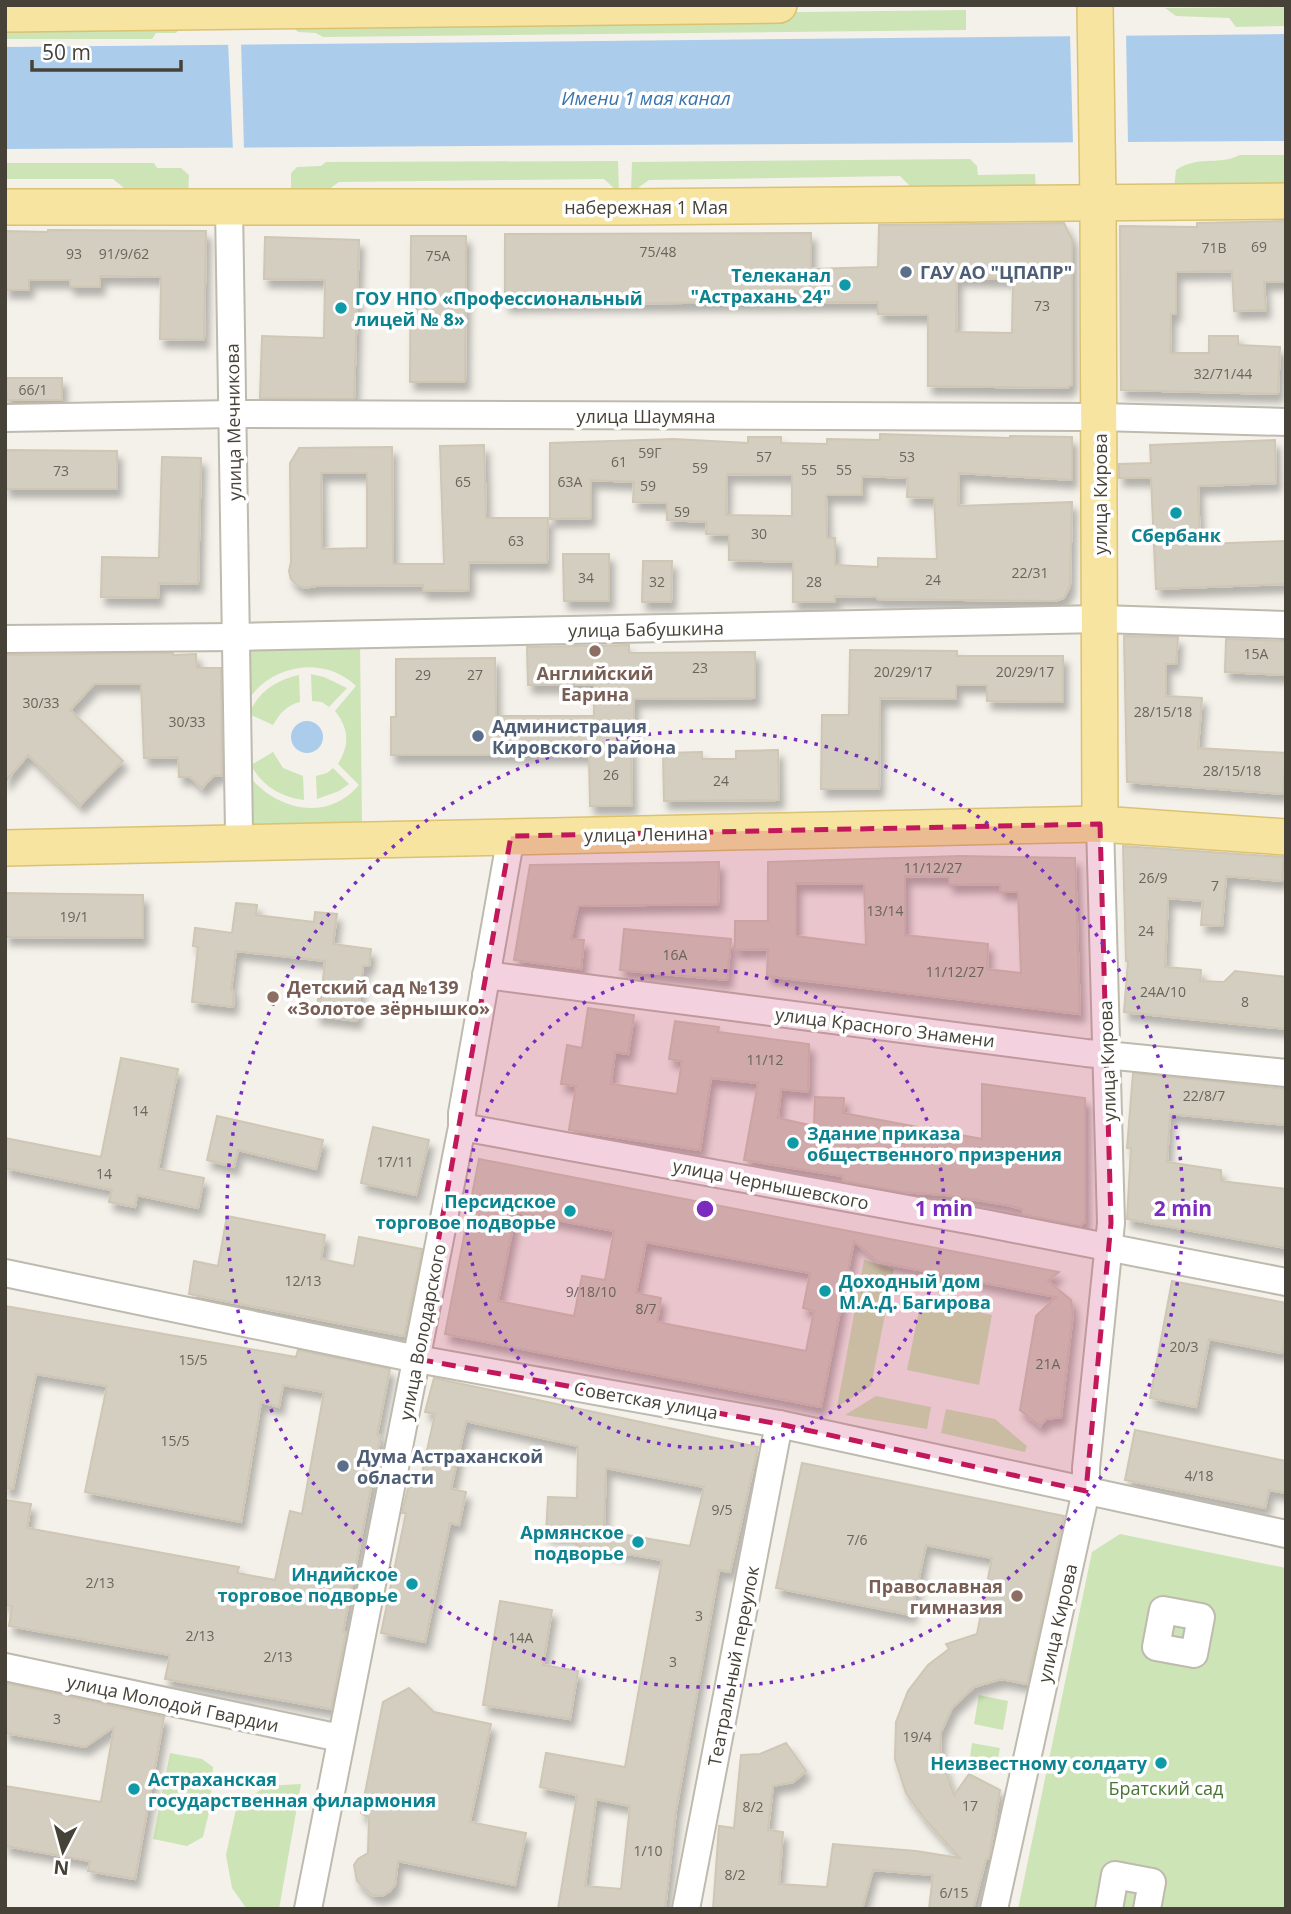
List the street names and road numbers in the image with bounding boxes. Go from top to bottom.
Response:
street label: набережная 1 Мая [564,195,728,219]
street label: улица Мечникова [220,343,246,501]
street label: улица Шаумяна [577,404,715,428]
street label: улица Кирова [1088,433,1112,555]
street label: улица Бабушкина [568,616,724,642]
street label: улица Ленина [584,821,708,847]
street label: улица Кирова [1093,1000,1121,1122]
street label: улица Красного Знамени [774,1002,996,1052]
street label: улица Чернышевского [671,1153,871,1215]
street label: улица Володарского [393,1242,451,1422]
street label: Советская улица [572,1376,720,1424]
street label: улица Кирова [1032,1561,1082,1685]
street label: Театральный переулок [702,1563,764,1768]
street label: улица Молодой Гвардии [65,1669,281,1737]

